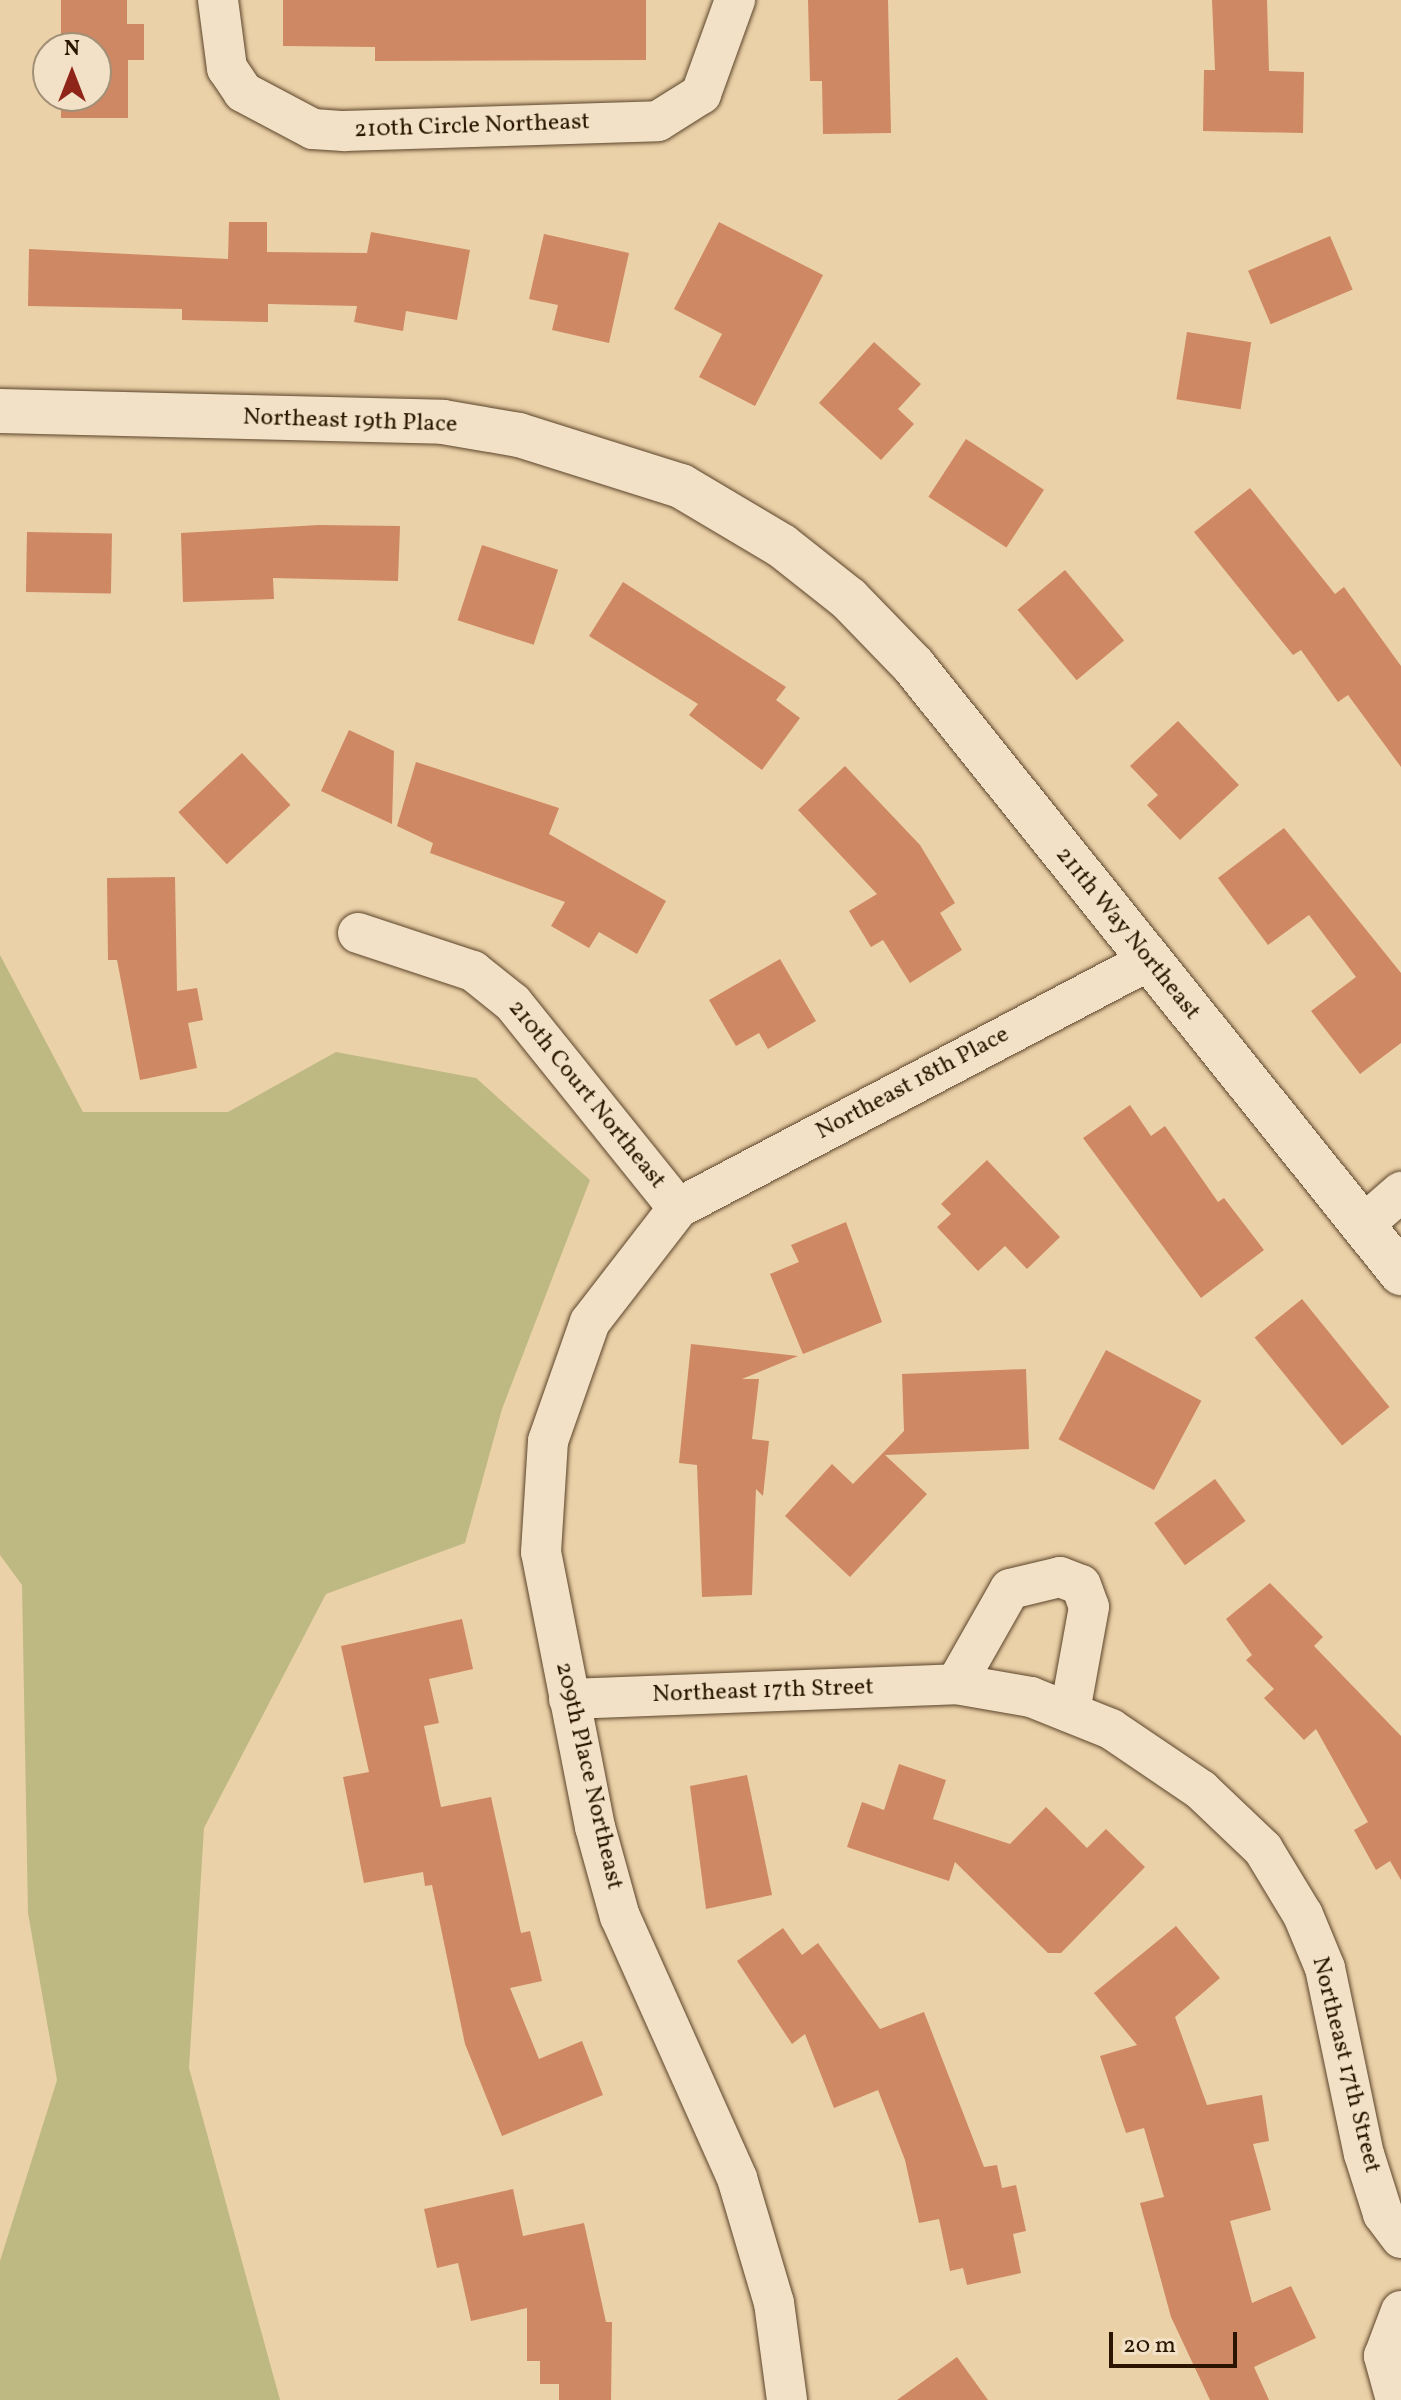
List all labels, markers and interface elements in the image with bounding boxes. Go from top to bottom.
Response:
north arrow [32,32,112,112]
text: N [64,34,80,65]
street label: 210th Circle Northeast [354,108,590,146]
street label: Northeast 19th Place [242,404,458,440]
street label: 211th Way Northeast [1048,841,1206,1027]
street label: 210th Court Northeast [501,995,671,1195]
street label: Northeast 18th Place [812,1021,1014,1147]
street label: 209th Place Northeast [548,1659,628,1893]
street label: Northeast 17th Street [652,1674,874,1710]
street label: Northeast 17th Street [1304,1954,1386,2176]
scale bar [1113,2316,1241,2366]
text: 20 m [1123,2329,1176,2363]

